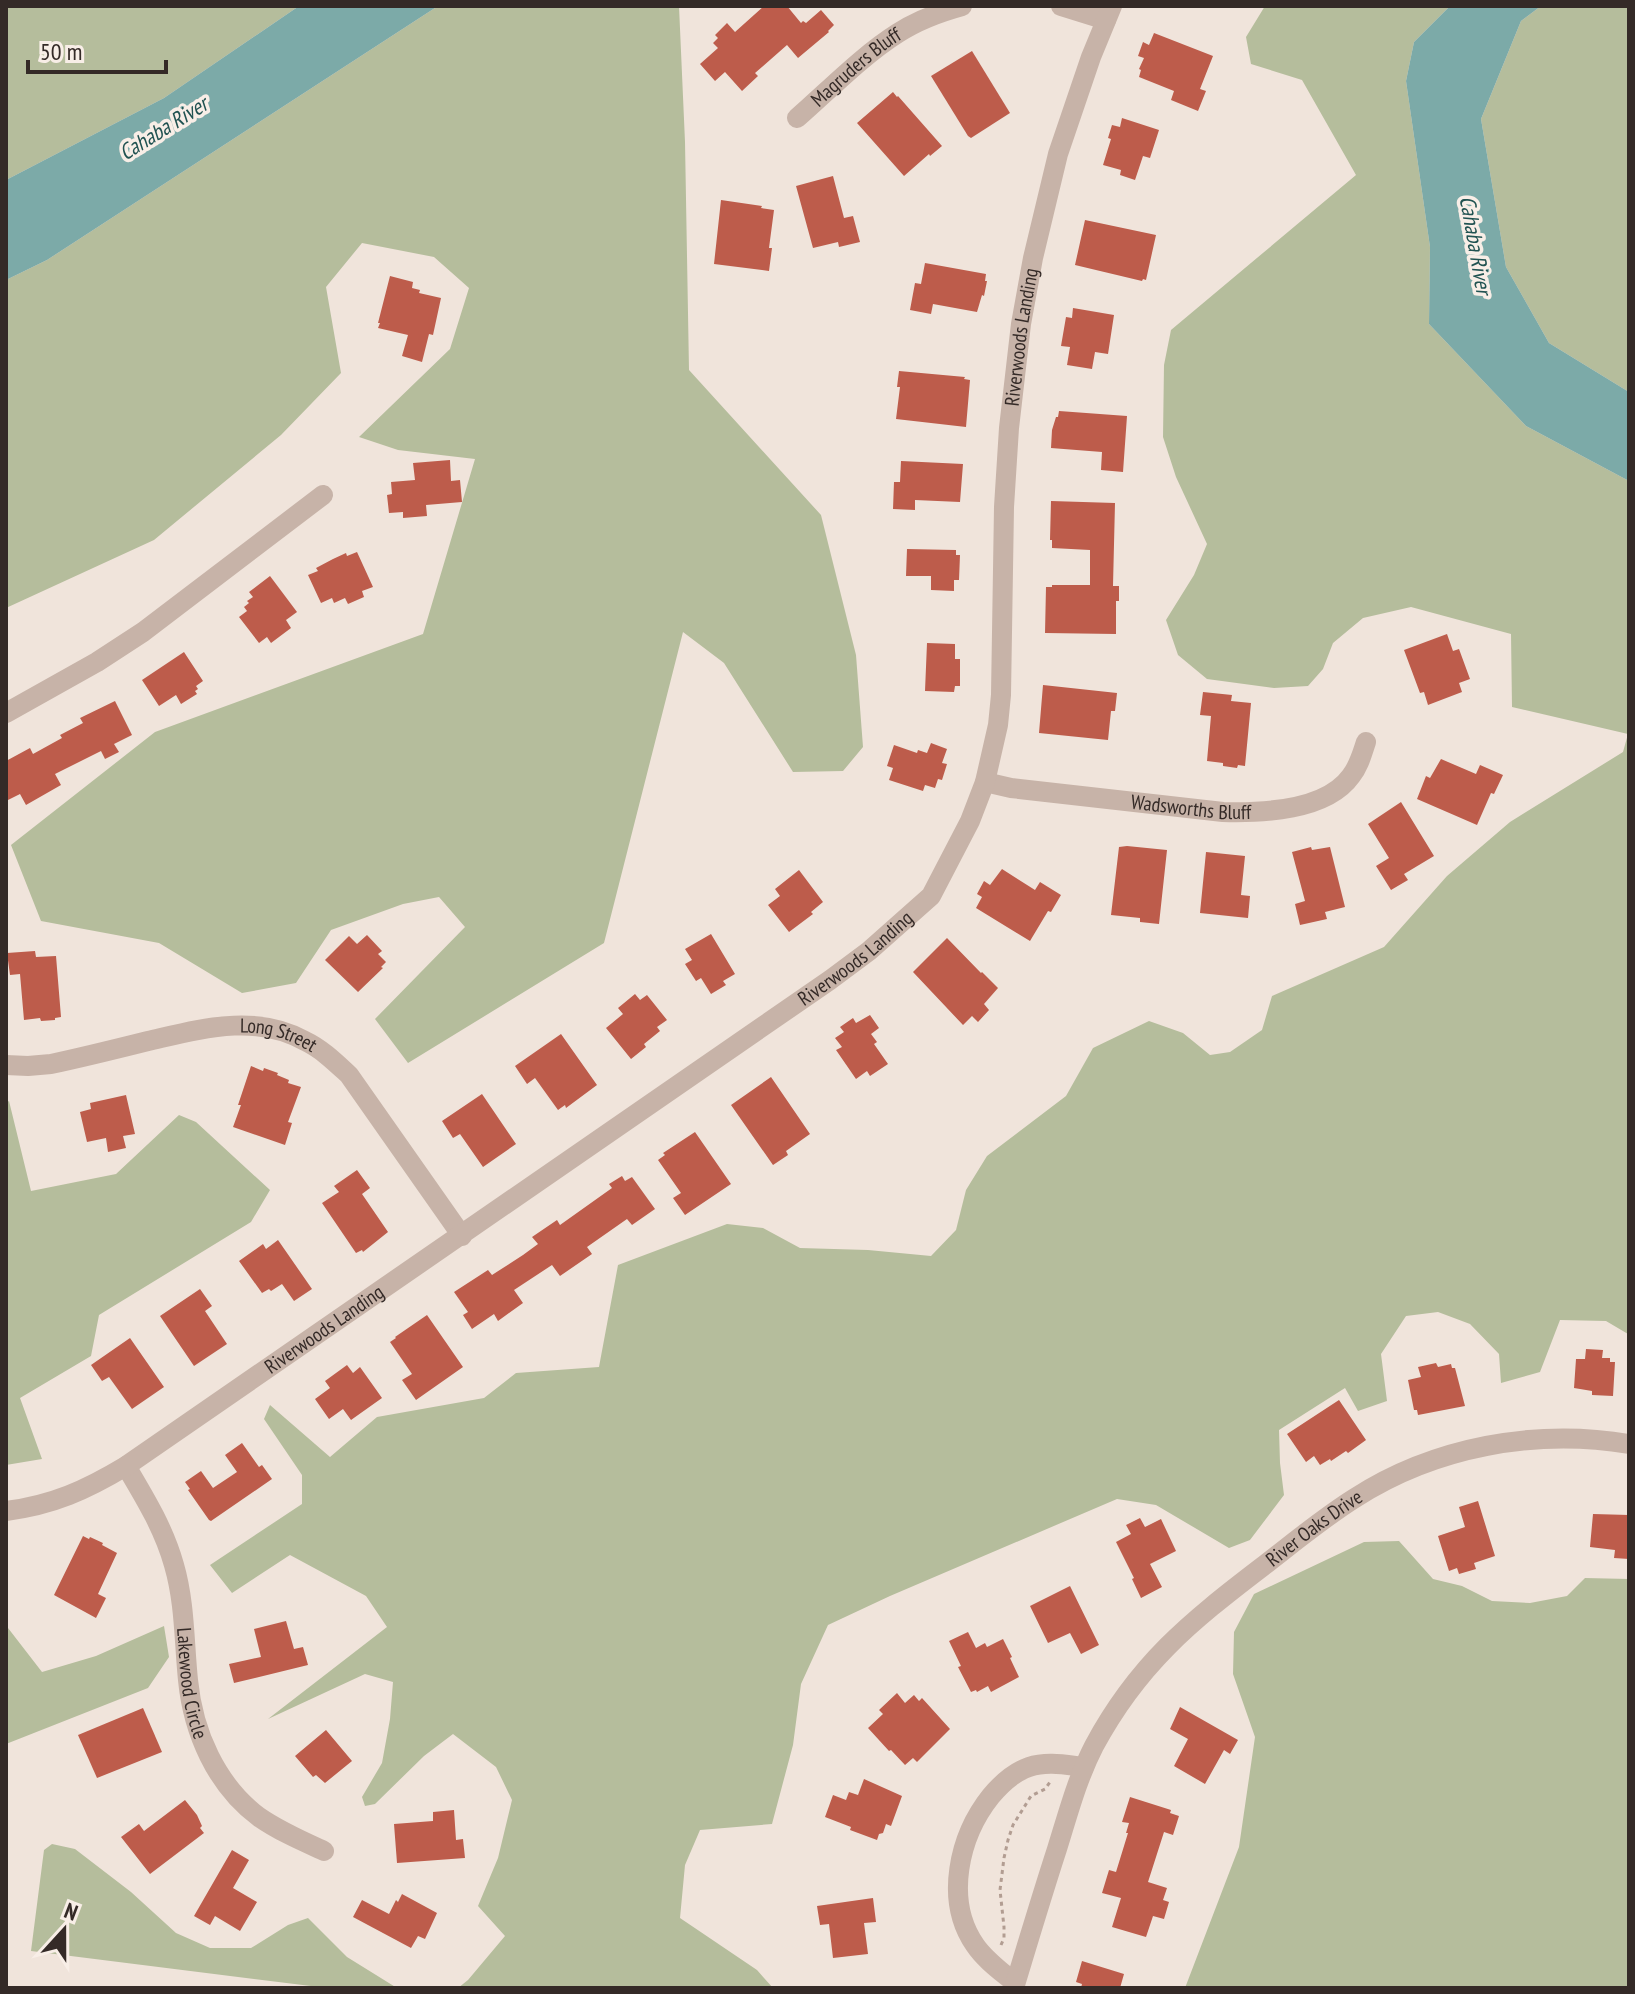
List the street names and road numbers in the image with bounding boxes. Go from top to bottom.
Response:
street label: Magruders Bluff [805,21,906,112]
street label: Riverwoods Landing [999,266,1044,408]
street label: Wadsworths Bluff [1130,789,1252,825]
street label: Riverwoods Landing [793,905,918,1011]
street label: Long Street [240,1012,322,1058]
street label: Riverwoods Landing [259,1279,389,1379]
street label: River Oaks Drive [1261,1484,1367,1572]
street label: Lakewood Circle [171,1626,214,1743]

